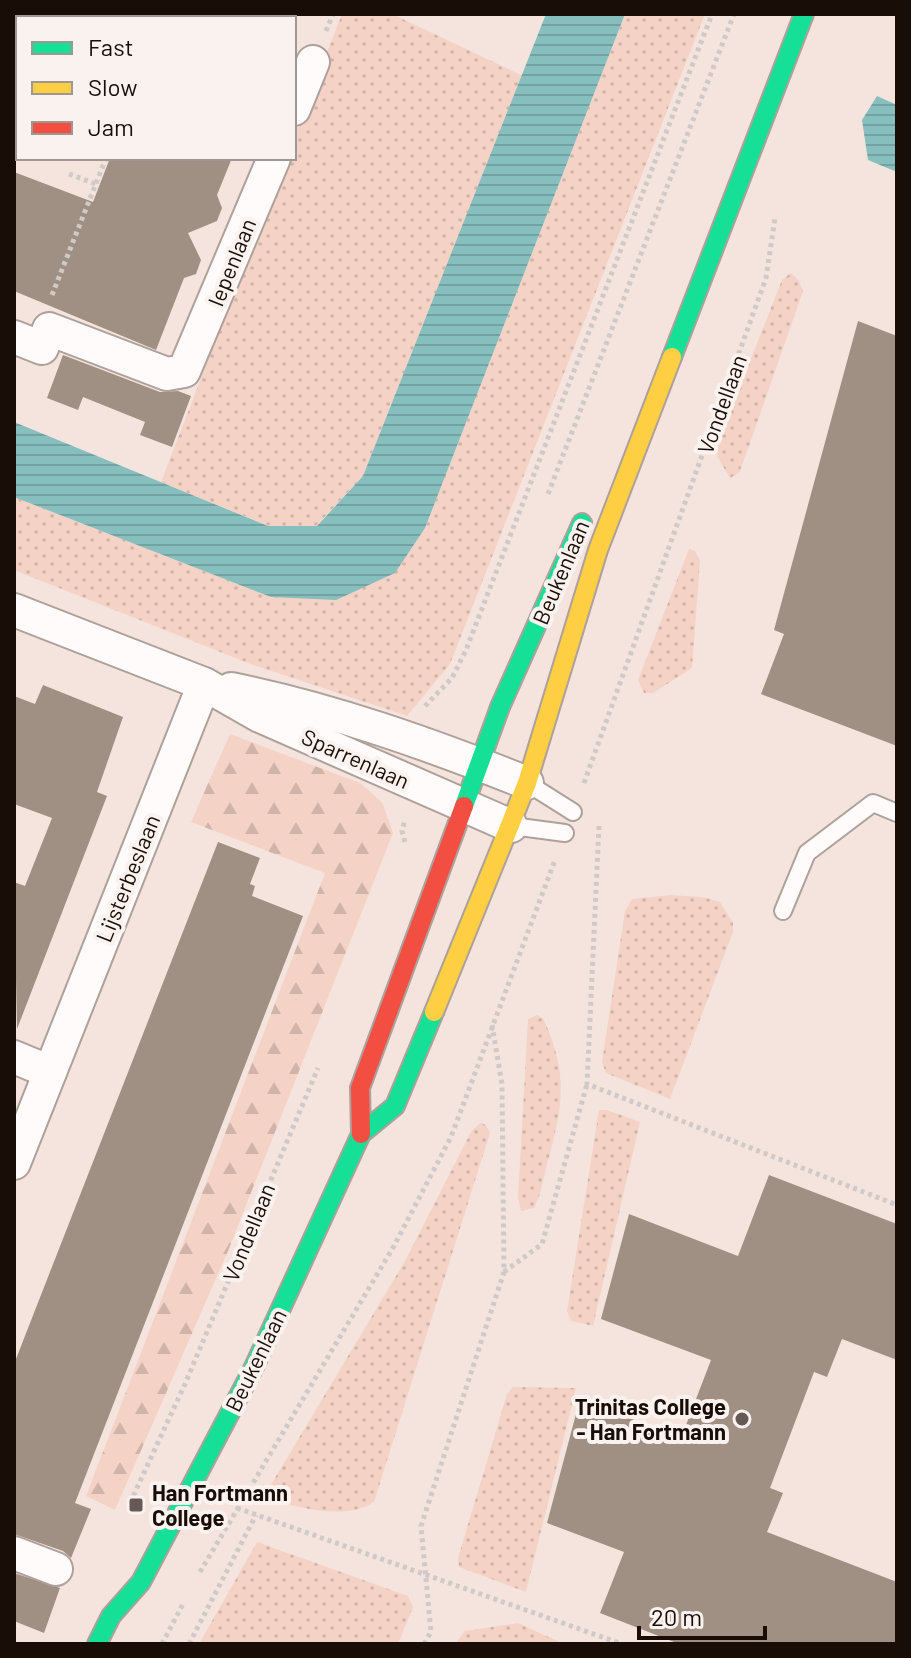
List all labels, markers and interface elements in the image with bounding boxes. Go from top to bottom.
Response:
legend [16,16,296,160]
text: Fast [88,32,133,61]
text: Slow [88,72,137,101]
text: Jam [88,112,134,141]
street label: Iepenlaan [202,214,260,310]
street label: Vondellaan [691,351,751,457]
street label: Beukenlaan [526,516,594,628]
street label: Sparrenlaan [298,723,414,793]
street label: Lijsterbeslaan [90,811,164,945]
street label: Vondellaan [217,1179,279,1285]
street label: Beukenlaan [219,1304,291,1416]
place label: Trinitas College - Han Fortmann [575,1393,726,1444]
marker: Trinitas College - Han Fortmann [733,1410,751,1428]
place label: Han Fortmann College [152,1479,288,1530]
marker: Han Fortmann College [127,1496,145,1514]
scale bar [639,1590,765,1640]
text: 20 m [651,1602,702,1631]

